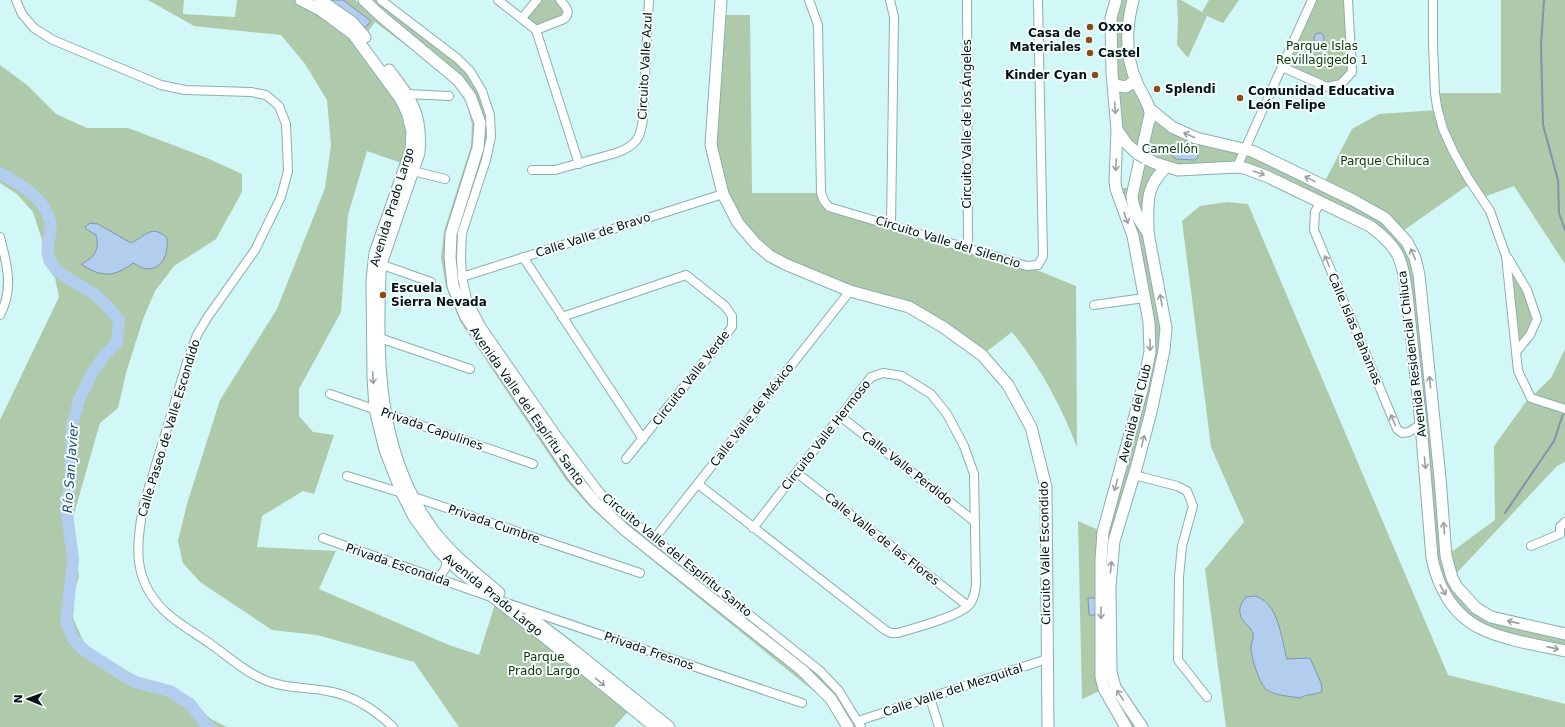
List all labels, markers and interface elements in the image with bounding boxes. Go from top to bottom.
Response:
street label: Circuito Valle Azul [635,12,655,120]
place label: Oxxo [1098,20,1132,34]
marker: Oxxo [1085,22,1095,32]
place label: Casa de Materiales [1010,26,1081,54]
marker: Casa de Materiales [1084,35,1094,45]
street label: Circuito Valle de los Ángeles [959,39,974,209]
park label: Parque Islas Revillagigedo 1 [1276,39,1368,67]
place label: Castel [1098,46,1140,60]
marker: Castel [1085,48,1095,58]
place label: Kinder Cyan [1005,68,1087,82]
marker: Kinder Cyan [1090,70,1100,80]
place label: Splendi [1165,82,1216,96]
marker: Splendi [1152,84,1162,94]
place label: Comunidad Educativa León Felipe [1248,84,1395,112]
marker: Comunidad Educativa León Felipe [1235,93,1245,103]
one-way arrow [1112,101,1119,114]
one-way arrow [1183,130,1195,138]
park label: Camellón [1142,142,1198,156]
street label: Avenida Prado Largo [367,146,417,268]
park label: Parque Chiluca [1340,154,1430,168]
one-way arrow [1112,158,1119,171]
one-way arrow [1253,170,1266,177]
one-way arrow [1305,175,1317,182]
street label: Calle Valle de Bravo [534,210,652,260]
one-way arrow [1123,212,1131,224]
street label: Circuito Valle del Silencio [874,213,1022,271]
one-way arrow [1408,248,1416,260]
one-way arrow [1323,255,1330,267]
street label: Avenida Residencial Chiluca [1395,270,1429,438]
street label: Calle Islas Bahamas [1325,271,1385,387]
place label: Escuela Sierra Nevada [391,281,487,309]
marker: Escuela Sierra Nevada [378,290,388,300]
one-way arrow [1156,294,1164,307]
street label: Avenida Valle del Espíritu Santo [467,324,587,488]
street label: Circuito Valle Verde [650,328,732,428]
street label: Calle Paseo de Valle Escondido [135,337,203,519]
one-way arrow [1146,338,1154,351]
street label: Calle Valle de México [707,361,797,469]
street label: Avenida del Club [1116,362,1154,464]
one-way arrow [369,371,376,384]
one-way arrow [1426,376,1434,389]
street label: Circuito Valle Hermoso [779,377,873,493]
street label: Privada Capulines [379,405,485,453]
one-way arrow [1389,414,1396,426]
water label: Río San Javier [60,421,81,513]
street label: Calle Valle Perdido [859,428,955,508]
one-way arrow [1140,435,1147,448]
one-way arrow [1421,456,1428,469]
one-way arrow [1112,478,1119,491]
street label: Circuito Valle Escondido [1037,481,1053,625]
street label: Circuito Valle del Espíritu Santo [599,490,755,620]
street label: Calle Valle de las Flores [822,490,942,588]
street label: Privada Cumbre [446,502,542,546]
one-way arrow [1441,522,1448,535]
street label: Privada Escondida [344,541,452,589]
street label: Avenida Prado Largo [441,551,545,639]
one-way arrow [1107,561,1115,574]
one-way arrow [1439,584,1447,596]
one-way arrow [1097,606,1105,619]
one-way arrow [1507,618,1520,626]
street label: Privada Fresnos [602,629,696,673]
one-way arrow [1546,645,1559,653]
park label: Parque Prado Largo [508,650,580,678]
street label: Calle Valle del Mezquital [881,661,1025,719]
one-way arrow [595,678,605,687]
north arrow [8,679,48,719]
one-way arrow [1116,689,1124,700]
text: N [12,694,25,704]

